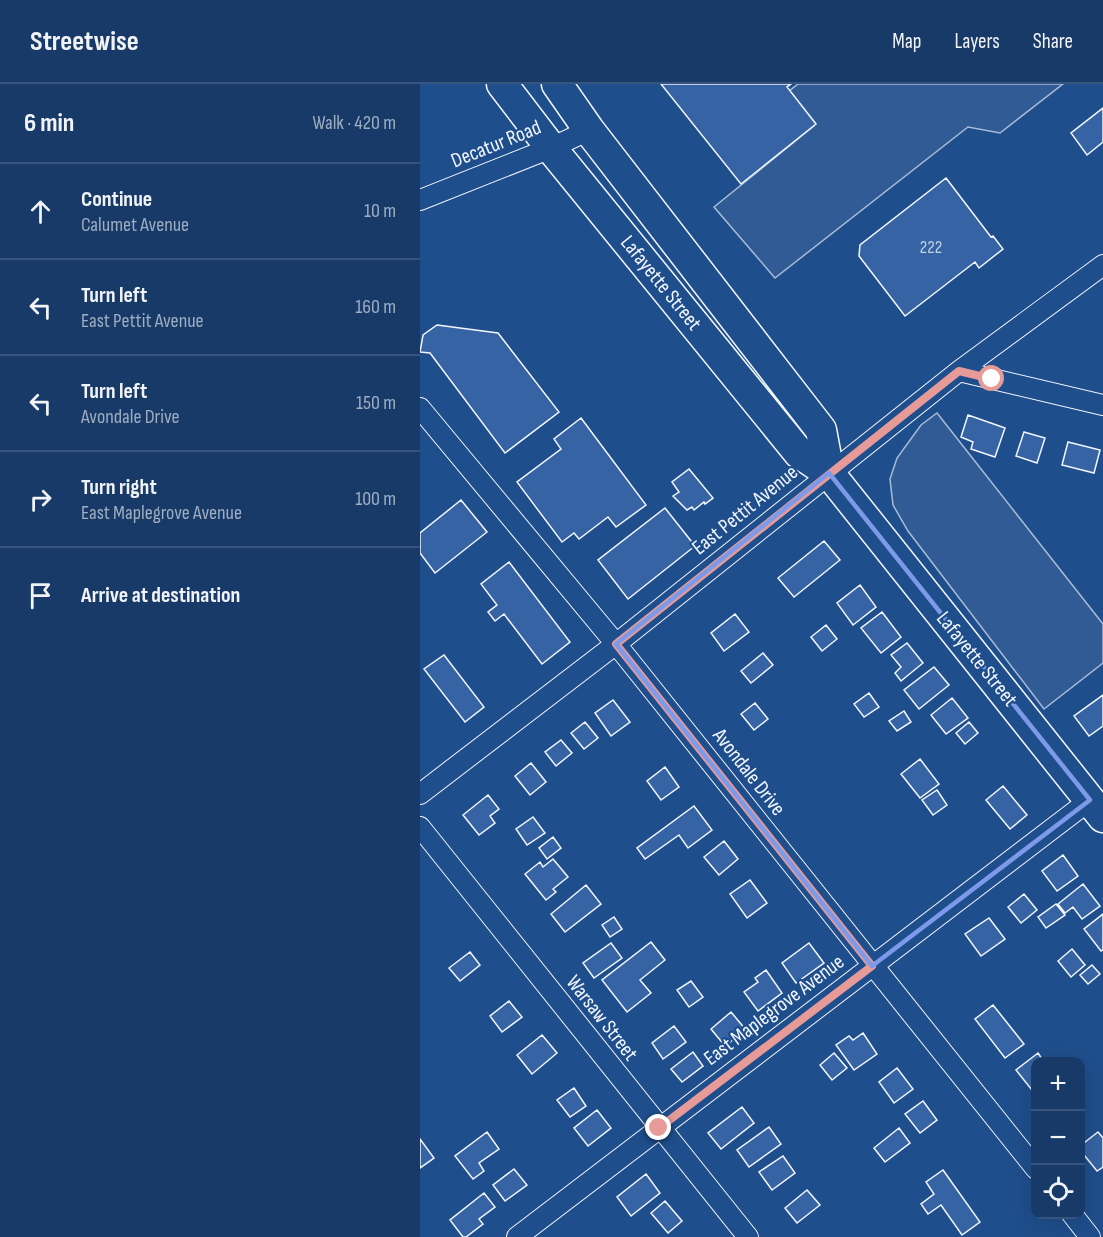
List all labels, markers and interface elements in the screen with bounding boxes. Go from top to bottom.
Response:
text: Streetwise [30,25,139,58]
text: Map [892,29,921,54]
text: Layers [954,29,1000,54]
text: Share [1033,29,1073,54]
text: 6 min [24,108,74,139]
text: Walk · 420 m [312,111,396,135]
street label: Decatur Road [447,115,545,173]
text: Continue [81,186,152,213]
icon: ahead [24,195,57,228]
text: 10 m [364,199,396,223]
text: Calumet Avenue [81,213,189,237]
street label: Lafayette Street [615,231,707,335]
house number: 222 [920,237,942,258]
text: Turn left [81,282,147,309]
icon: left [24,291,57,324]
text: 160 m [355,295,396,319]
text: East Pettit Avenue [81,309,204,333]
route start [978,365,1004,391]
text: Turn left [81,378,147,405]
icon: left [24,387,57,420]
text: 150 m [356,391,396,415]
text: Avondale Drive [81,405,180,429]
street label: East Pettit Avenue [687,460,803,560]
text: Turn right [81,474,157,501]
icon: right [24,483,57,516]
text: 100 m [355,487,396,511]
text: East Maplegrove Avenue [81,501,242,525]
icon: arrive [24,579,57,612]
text: Arrive at destination [81,582,240,609]
street label: Lafayette Street [931,607,1023,711]
street label: Avondale Drive [707,723,791,821]
street label: East Maplegrove Avenue [699,949,849,1071]
street label: Warsaw Street [561,970,643,1066]
map controls [1031,1057,1085,1219]
button: + [1031,1057,1085,1111]
button: − [1031,1111,1085,1165]
route end [645,1114,671,1140]
button: locate [1031,1165,1085,1219]

